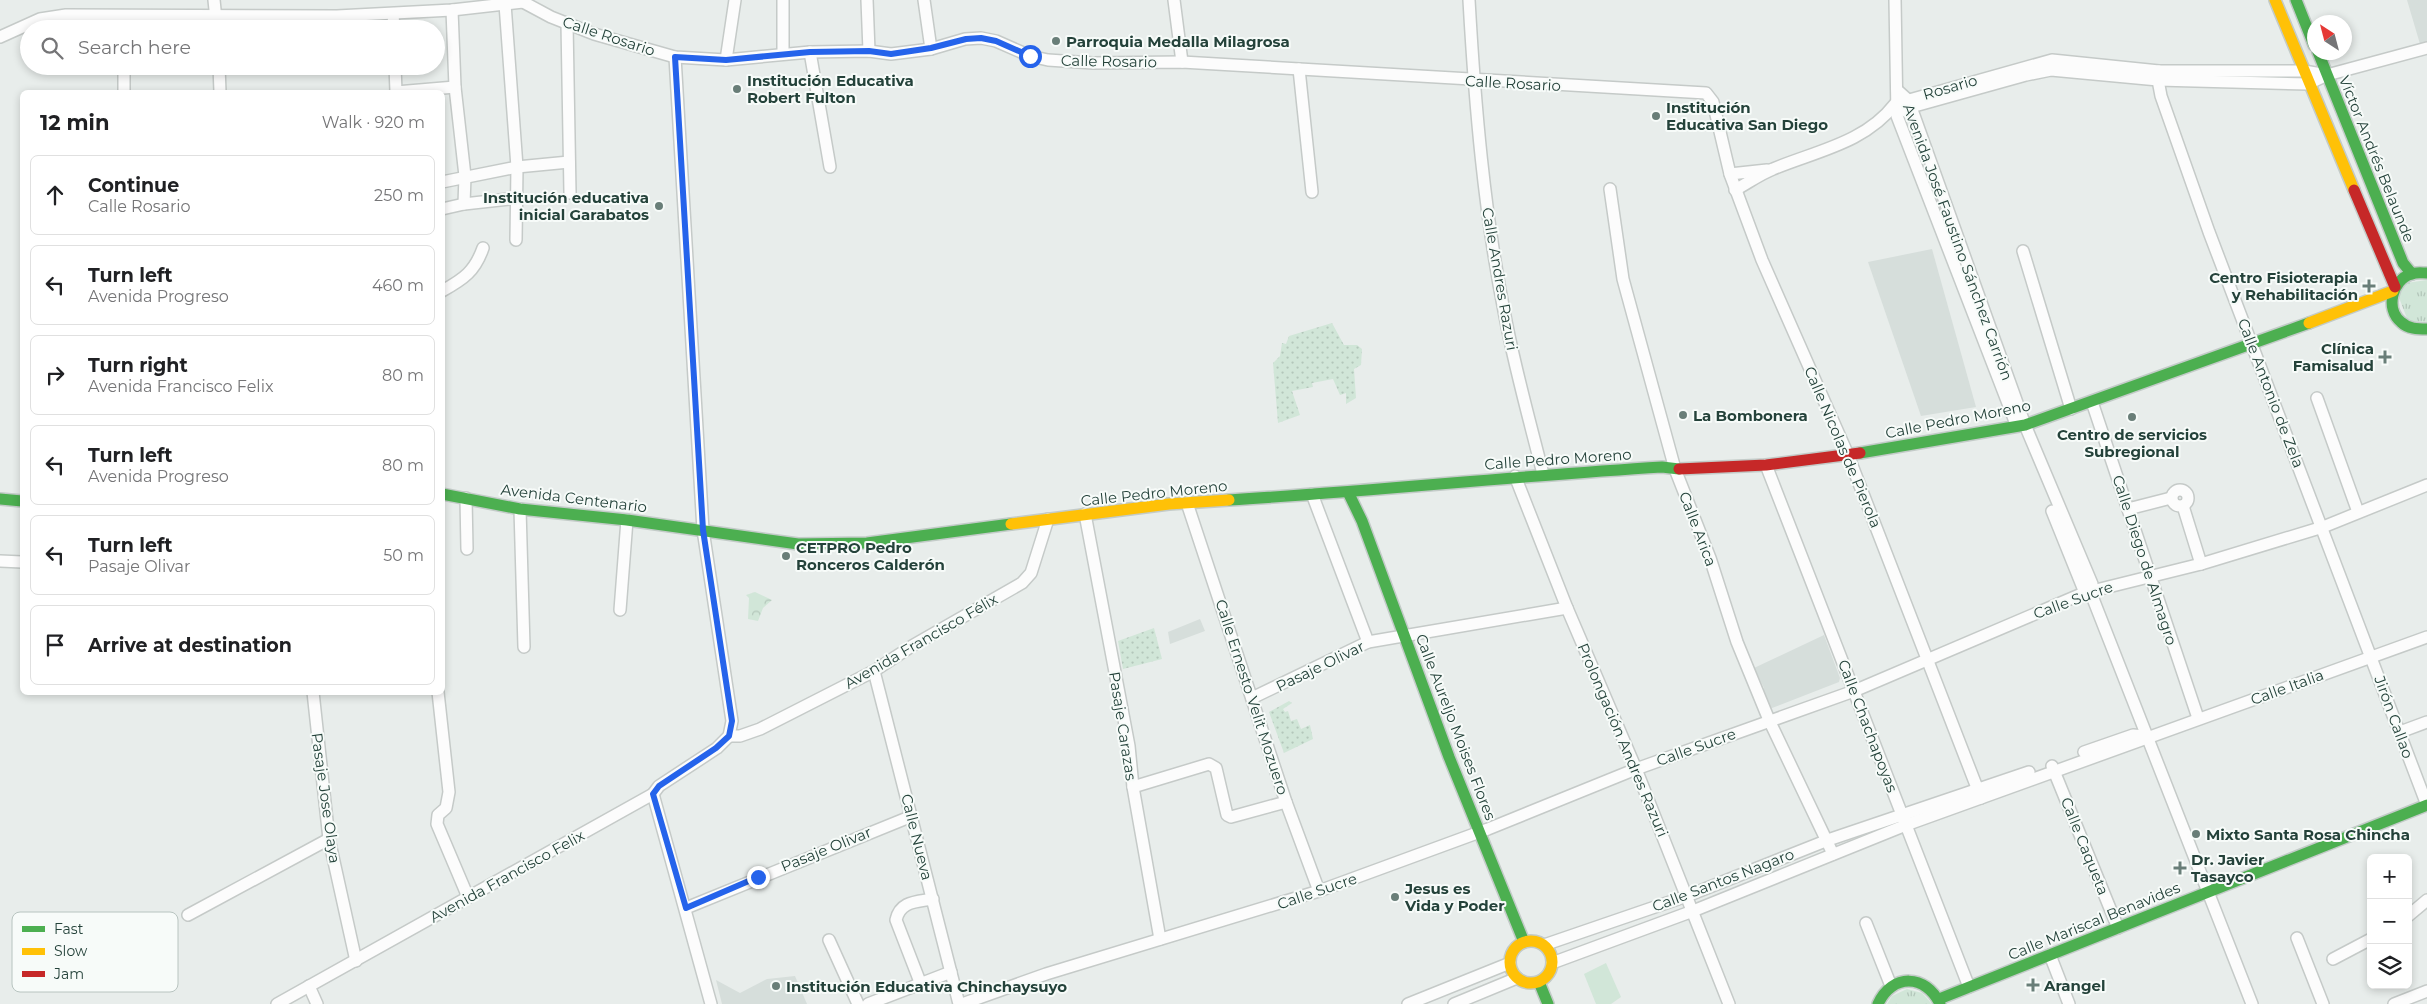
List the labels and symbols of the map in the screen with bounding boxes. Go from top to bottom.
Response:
street label: Calle Rosario [560,12,658,60]
north arrow [2307,15,2352,60]
place label: Parroquia Medalla Milagrosa [1066,32,1290,51]
marker: Parroquia Medalla Milagrosa [1050,35,1062,47]
route start [1019,45,1042,68]
street label: Calle Rosario [1061,51,1157,71]
street label: Rosario [1921,70,1979,104]
place label: Institución Educativa Robert Fulton [747,71,914,107]
street label: Calle Rosario [1464,71,1562,95]
street label: Víctor Andrés Belaunde [2335,73,2419,245]
marker: Institución Educativa Robert Fulton [731,83,743,95]
place label: Institución Educativa San Diego [1666,98,1828,134]
street label: Avenida José Faustino Sánchez Carrión [1899,101,2017,383]
marker: Institución Educativa San Diego [1650,110,1662,122]
place label: Institución educativa inicial Garabatos [483,188,649,224]
marker: Institución educativa inicial Garabatos [653,200,665,212]
street label: Calle Andres Razuri [1478,206,1522,352]
place label: Centro Fisioterapia y Rehabilitación [2209,268,2358,304]
marker: Centro Fisioterapia y Rehabilitación [2362,279,2376,293]
street label: Calle Antonio de Zela [2234,316,2308,470]
place label: Clínica Famisalud [2293,339,2374,375]
marker: Clínica Famisalud [2378,350,2392,364]
street label: Calle Nicolas de Pierola [1800,363,1886,531]
street label: Calle Pedro Moreno [1884,396,2032,442]
place label: La Bombonera [1693,406,1808,425]
marker: La Bombonera [1677,409,1689,421]
marker: Centro de servicios Subregional [2126,411,2138,423]
place label: Centro de servicios Subregional [2057,425,2207,461]
street label: Calle Pedro Moreno [1484,444,1632,474]
street label: Calle Diego de Almagro [2109,473,2181,647]
street label: Calle Pedro Moreno [1080,476,1228,510]
street label: Avenida Centenario [500,480,648,516]
street label: Calle Arica [1675,489,1721,569]
place label: CETPRO Pedro Ronceros Calderón [796,538,945,574]
marker: CETPRO Pedro Ronceros Calderón [780,550,792,562]
street label: Calle Sucre [2031,577,2115,623]
street label: Avenida Francisco Félix [841,589,1001,693]
street label: Calle Ernesto Velit Mozuero [1211,597,1293,797]
street label: Calle Aureljo Moises Flores [1412,631,1500,823]
street label: Pasaje Olivar [1273,636,1367,696]
street label: Prolongación Andres Razuri [1573,640,1673,840]
street label: Calle Chachapoyas [1834,657,1902,795]
street label: Calle Italia [2248,665,2326,709]
street label: Pasaje Carazas [1105,670,1141,782]
street label: Jirón Callao [2370,672,2418,761]
street label: Calle Sucre [1654,724,1738,770]
street label: Pasaje Jose Olaya [307,731,345,865]
street label: Calle Nueva [897,792,937,882]
street label: Calle Caqueta [2057,794,2113,898]
street label: Pasaje Olivar [778,822,874,876]
place label: Mixto Santa Rosa Chincha [2206,825,2410,844]
street label: Avenida Francisco Felix [426,826,588,926]
marker: Mixto Santa Rosa Chincha [2190,828,2202,840]
street label: Calle Santos Nagaro [1649,844,1797,916]
place label: Dr. Javier Tasayco [2191,850,2265,886]
marker: Dr. Javier Tasayco [2173,861,2187,875]
route end [747,866,770,889]
street label: Calle Sucre [1275,868,1359,914]
street label: Calle Mariscal Benavides [2005,878,2183,964]
place label: Jesus es Vida y Poder [1404,879,1505,915]
marker: Jesus es Vida y Poder [1389,891,1401,903]
legend [12,912,178,992]
text: Fast [54,920,84,938]
text: Slow [54,942,88,960]
text: Jam [53,965,84,983]
place label: Arangel [2043,976,2106,995]
place label: Institución Educativa Chinchaysuyo [786,977,1067,996]
marker: Arangel [2026,978,2040,992]
marker: Institución Educativa Chinchaysuyo [770,980,782,992]

